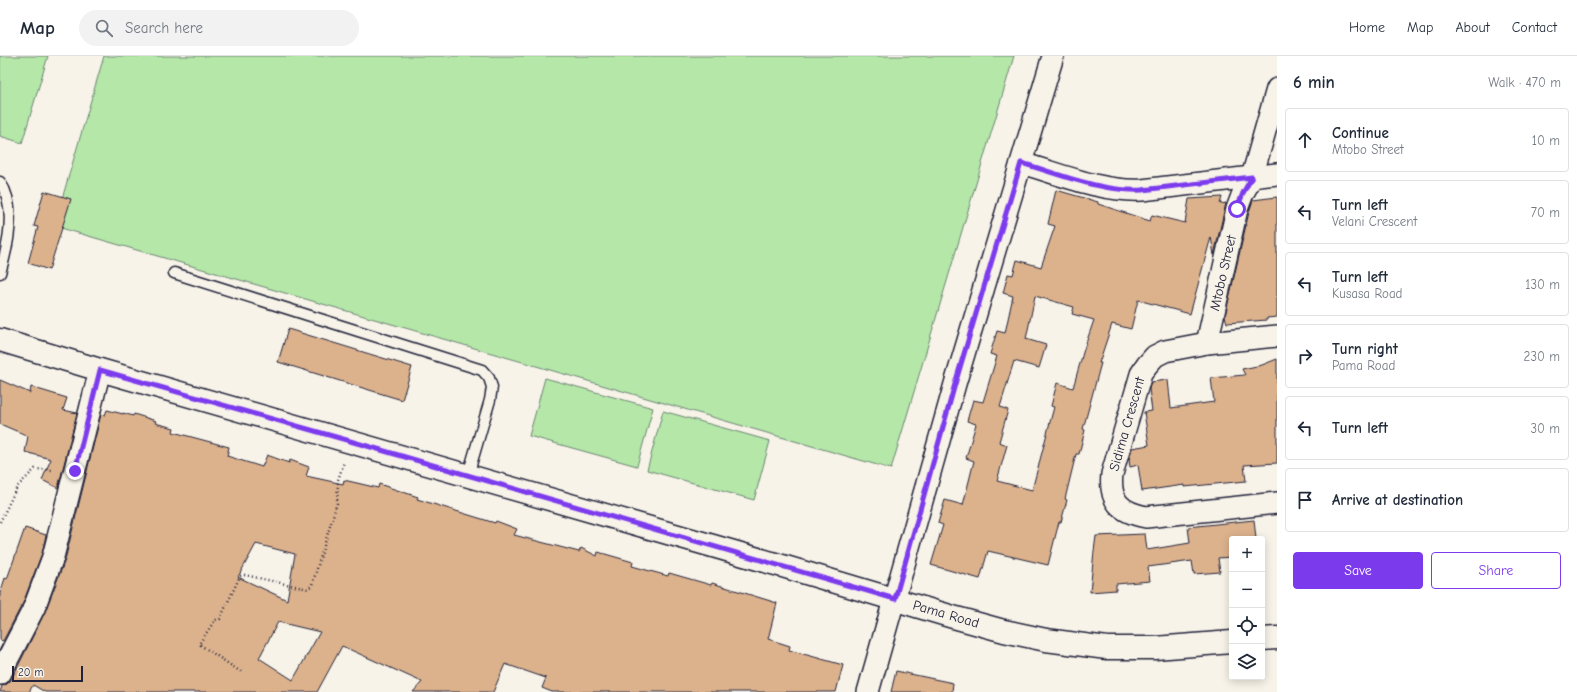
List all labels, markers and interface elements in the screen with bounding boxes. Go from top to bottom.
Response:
search box [79,10,359,46]
text: Map [20,17,55,39]
icon: search [93,17,115,39]
text: Search here [125,19,203,37]
text: Home [1349,19,1385,36]
text: Map [1407,19,1433,36]
text: About [1455,19,1490,36]
text: Contact [1512,19,1557,36]
text: 6 min [1293,73,1335,92]
text: Walk · 470 m [1488,75,1561,90]
text: Continue [1332,124,1389,142]
icon: ahead [1294,129,1316,151]
text: 10 m [1532,133,1560,148]
text: Mtobo Street [1332,142,1404,157]
text: Turn left [1332,196,1388,214]
route start [1228,200,1246,218]
icon: left [1294,201,1316,223]
text: 70 m [1531,205,1560,220]
text: Velani Crescent [1332,214,1417,229]
street label: Mtobo Street [1206,232,1240,313]
text: Turn left [1332,268,1388,286]
icon: left [1294,273,1316,295]
text: 130 m [1525,277,1560,292]
text: Kusasa Road [1332,286,1403,301]
text: Turn right [1332,340,1398,358]
icon: right [1294,345,1316,367]
text: 230 m [1524,349,1560,364]
text: Pama Road [1332,358,1395,373]
street label: Sidima Crescent [1105,374,1149,473]
icon: left [1294,417,1316,439]
text: Turn left [1332,419,1388,437]
text: 30 m [1530,421,1560,436]
route end [66,462,84,480]
icon: arrive [1294,489,1316,511]
text: Arrive at destination [1332,491,1463,509]
map controls [1229,536,1265,680]
button: + [1229,536,1265,572]
button: Save [1293,552,1423,589]
button: Share [1431,552,1561,589]
button: − [1229,572,1265,608]
street label: Pama Road [911,596,981,632]
button: locate [1229,608,1265,644]
button: layers [1229,644,1265,680]
scale bar [12,664,83,683]
text: 20 m [18,666,43,679]

